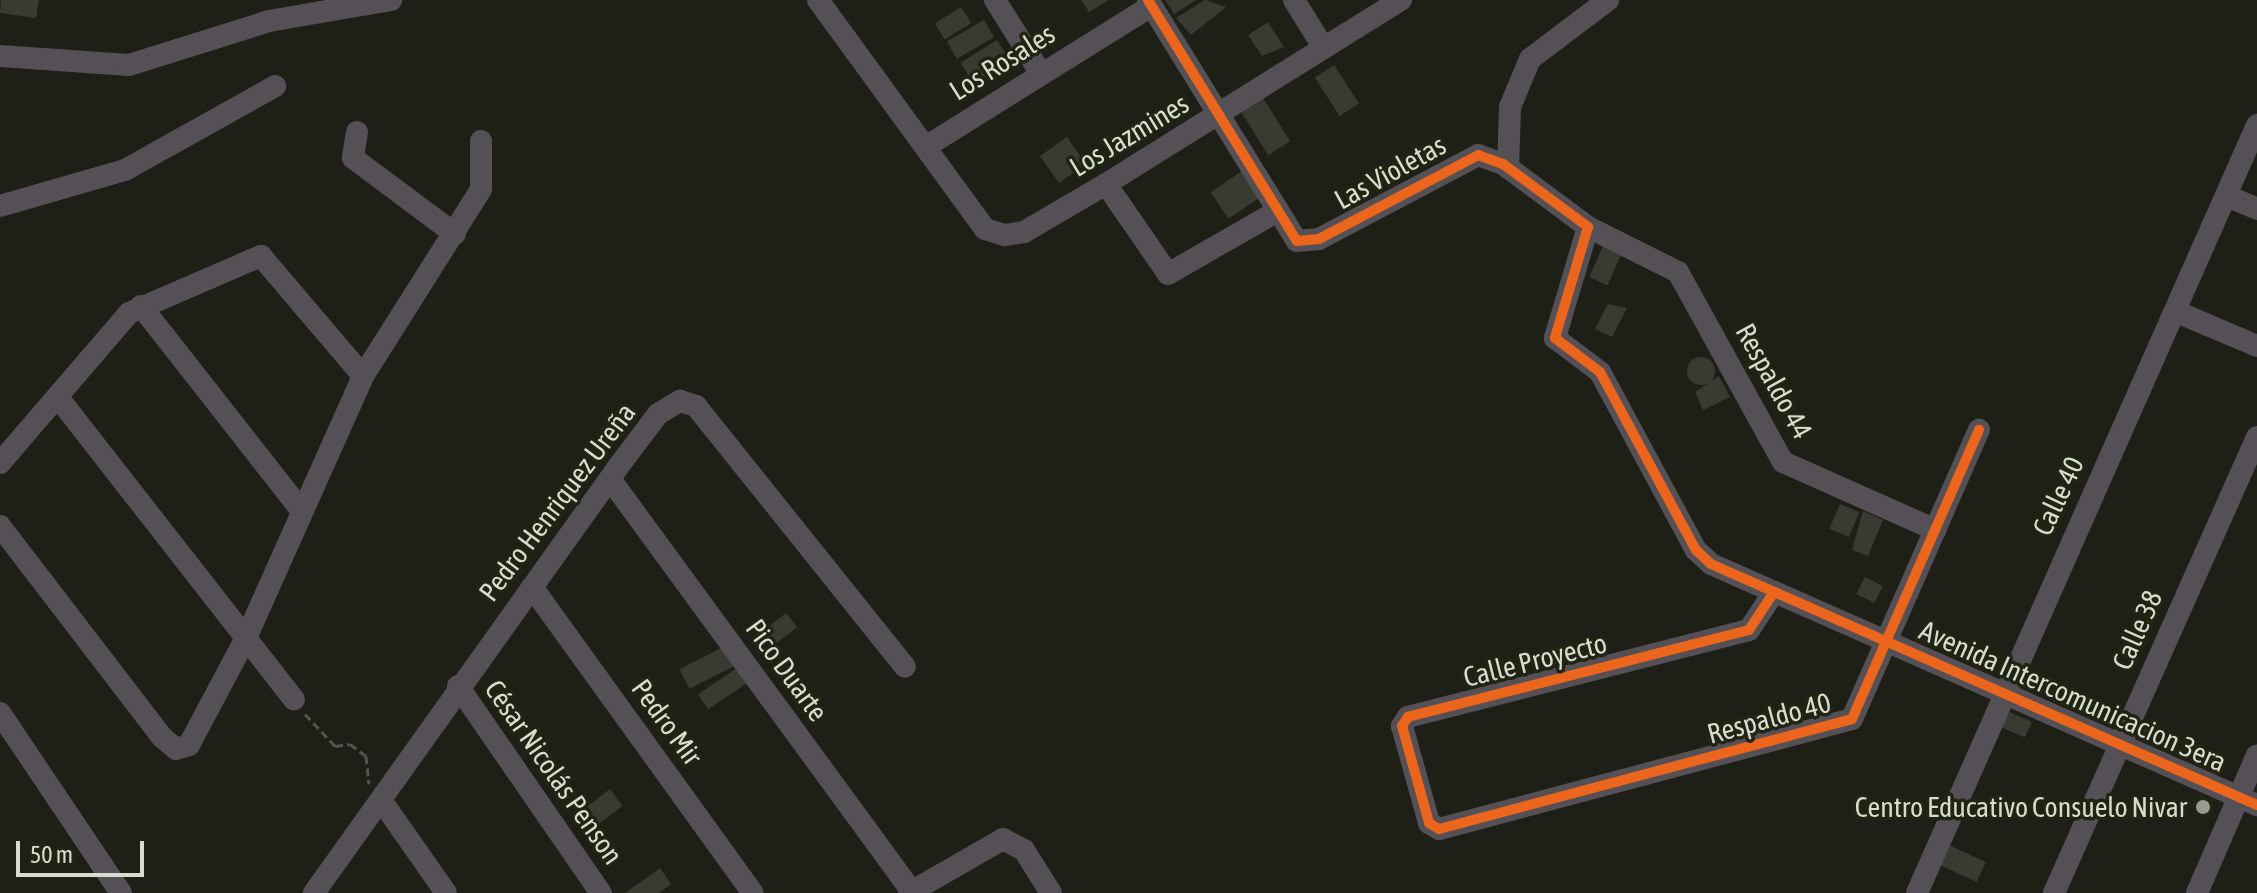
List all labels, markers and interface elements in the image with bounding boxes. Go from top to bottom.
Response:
street label: Los Rosales [943,17,1061,107]
street label: Los Jazmines [1064,86,1194,184]
street label: Las Violetas [1329,128,1451,216]
street label: Respaldo 44 [1729,317,1819,445]
street label: Pedro Henriquez Ureña [472,396,642,608]
street label: Calle 40 [2025,451,2091,541]
street label: Calle 38 [2105,585,2169,675]
street label: Pico Duarte [739,613,835,727]
street label: Avenida Intercomunicacion 3era [1915,613,2231,779]
street label: Calle Proyecto [1460,626,1610,694]
street label: Pedro Mir [625,672,709,772]
street label: César Nicolás Penson [478,673,630,871]
street label: Respaldo 40 [1704,685,1834,751]
place label: Centro Educativo Consuelo Nivar [1855,790,2187,824]
marker: Centro Educativo Consuelo Nivar [2194,798,2212,816]
scale bar [20,825,148,875]
text: 50 m [30,841,73,868]

